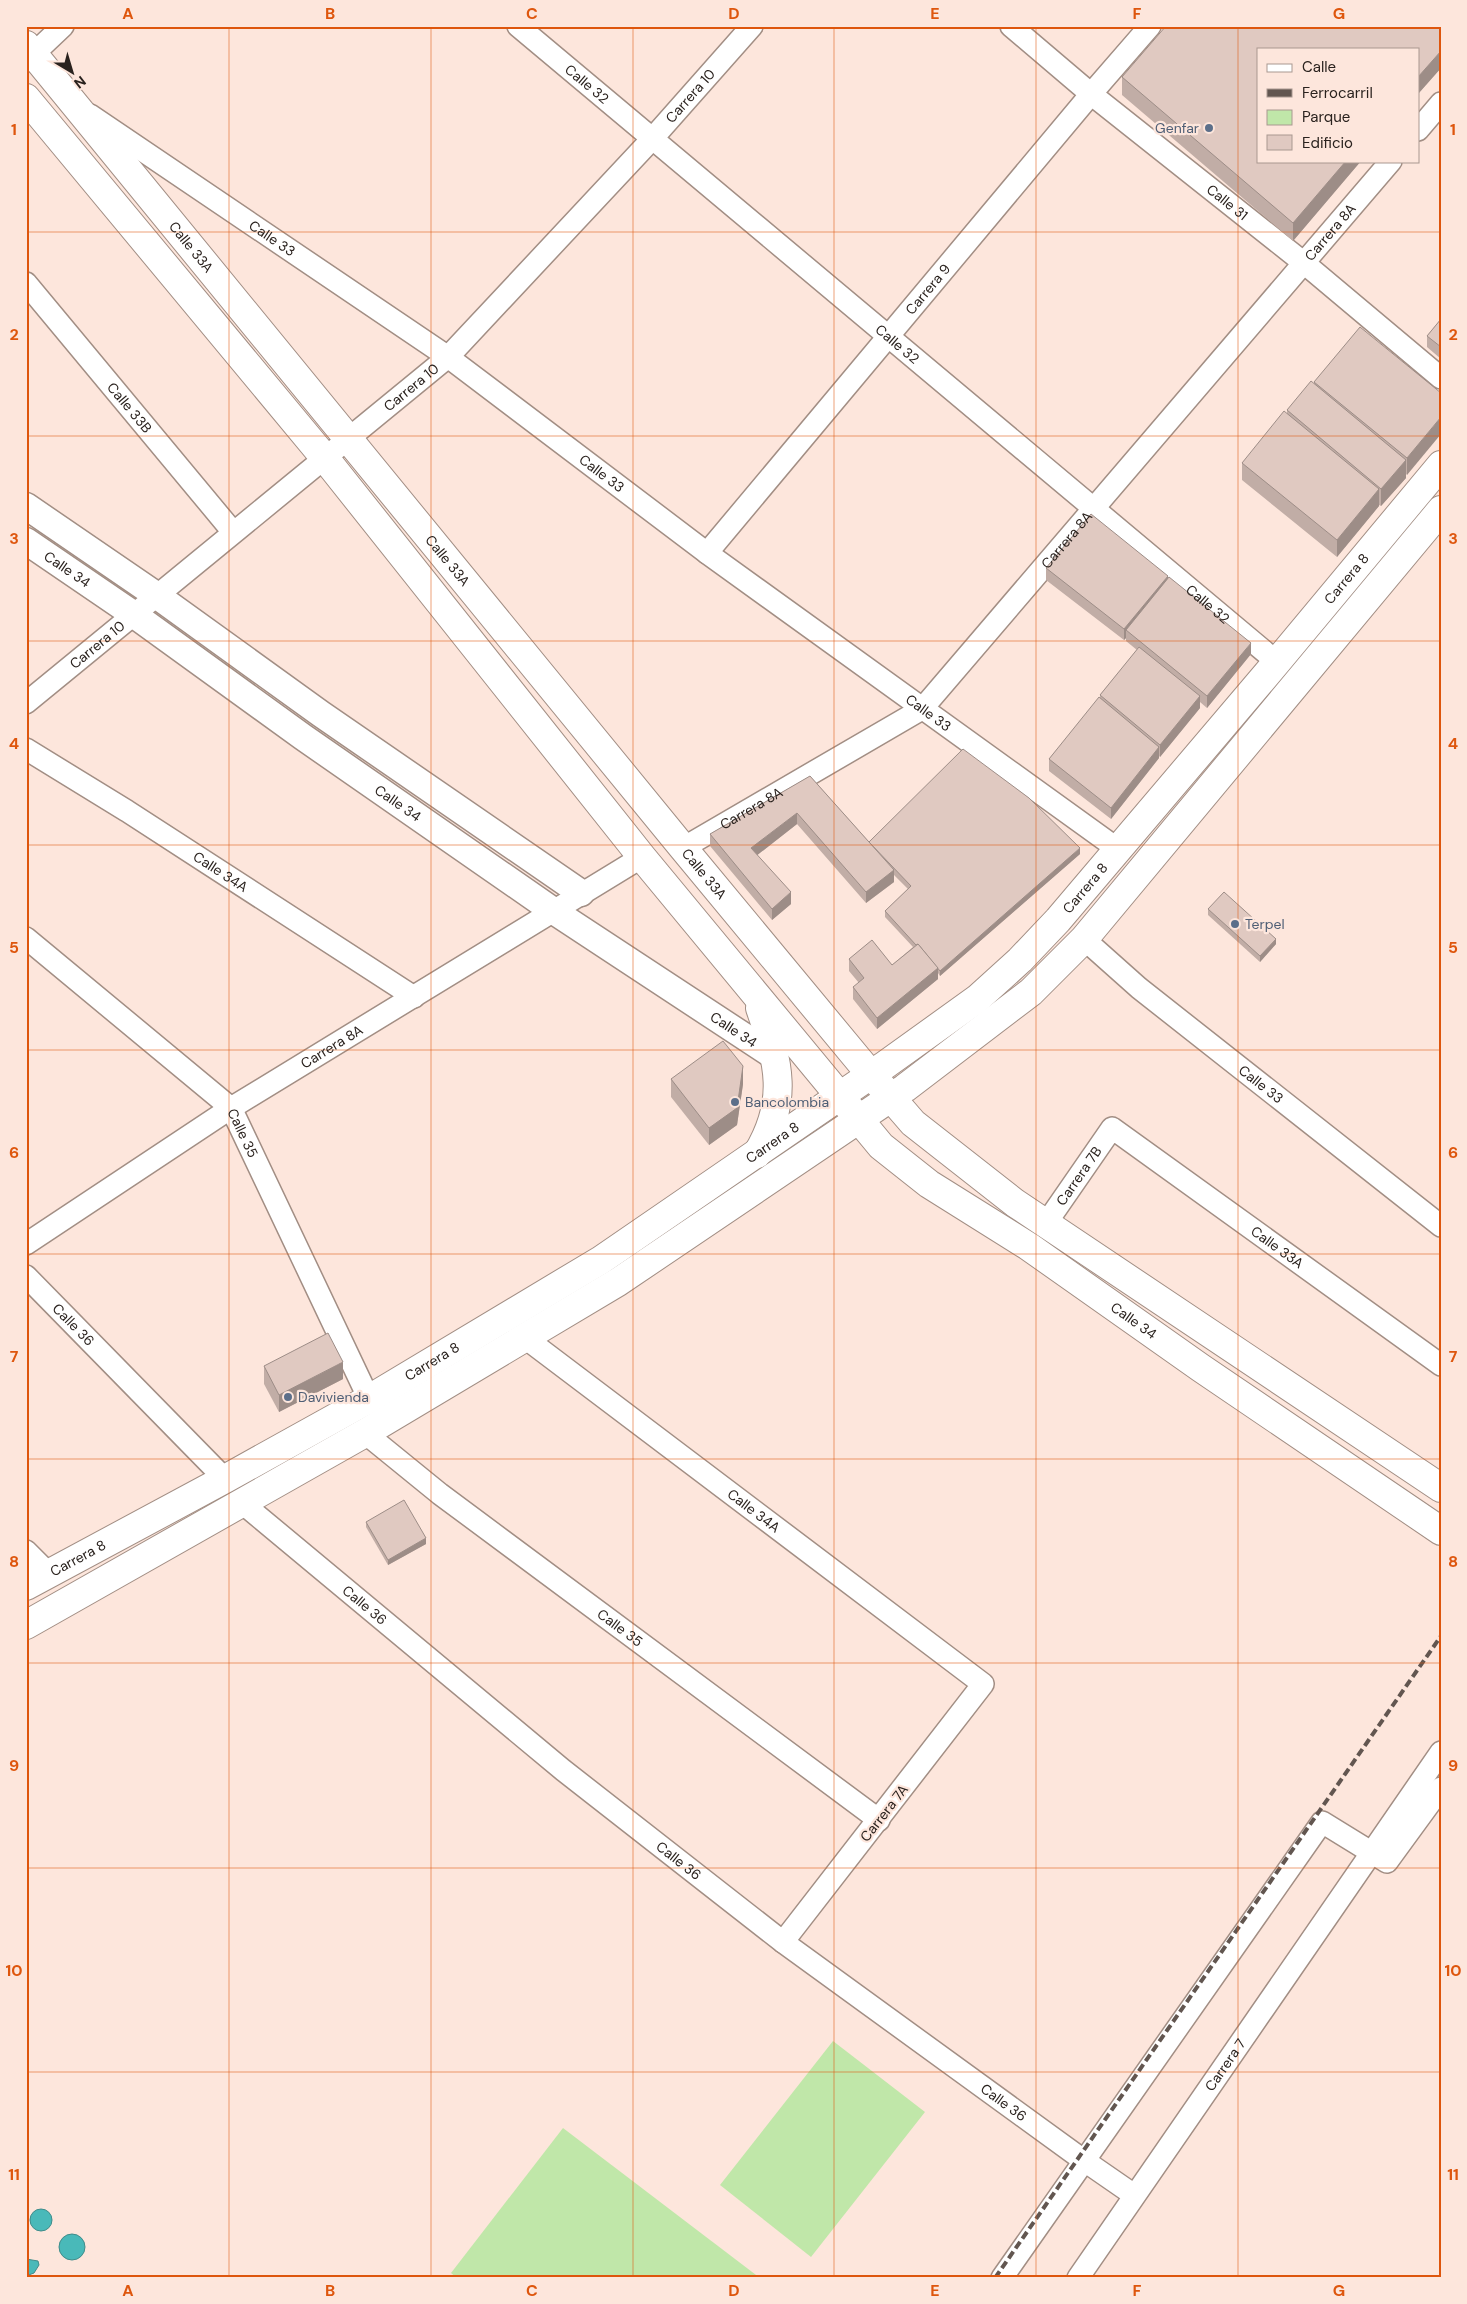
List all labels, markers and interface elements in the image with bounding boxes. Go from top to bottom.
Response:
text: A [122,3,134,24]
text: B [325,3,335,24]
text: C [526,3,538,24]
text: D [728,3,740,24]
text: E [930,3,940,24]
text: F [1133,3,1142,24]
text: G [1333,3,1345,24]
north arrow [48,48,98,98]
legend [1257,48,1420,162]
text: Calle [1302,57,1336,77]
street label: Calle 32 [561,60,613,107]
street label: Carrera 10 [662,65,719,127]
text: N [70,72,90,92]
text: Ferrocarril [1302,83,1373,103]
text: Parque [1302,107,1350,127]
text: 1 [11,119,17,140]
place label: Genfar [1155,119,1199,137]
text: 1 [1450,119,1456,140]
marker: Genfar [1203,122,1215,134]
text: Edificio [1302,133,1353,153]
street label: Calle 31 [1203,180,1252,224]
street label: Carrera 8A [1301,200,1360,265]
street label: Calle 33 [246,216,299,260]
street label: Calle 33A [165,218,218,276]
street label: Carrera 9 [901,260,954,318]
street label: Calle 32 [872,320,923,368]
text: 2 [9,324,19,345]
text: 2 [1448,324,1458,345]
street label: Carrera 10 [380,359,442,415]
street label: Calle 33B [103,379,156,437]
street label: Calle 33 [576,450,628,496]
street label: Carrera 8A [1037,508,1096,572]
text: 3 [9,528,19,549]
text: 3 [1448,528,1458,549]
street label: Calle 33A [421,531,474,590]
street label: Calle 34 [41,547,94,592]
street label: Carrera 8 [1320,549,1373,608]
street label: Calle 32 [1182,580,1234,628]
street label: Carrera 10 [66,617,128,673]
street label: Calle 33 [902,690,955,735]
text: 4 [9,733,19,754]
text: 4 [1448,733,1458,754]
street label: Calle 34 [371,781,425,826]
street label: Carrera 8A [717,783,786,834]
street label: Calle 33A [678,845,731,903]
street label: Calle 34A [190,847,251,896]
street label: Carrera 8 [1059,859,1112,917]
place label: Terpel [1245,915,1285,933]
marker: Terpel [1229,918,1241,930]
text: 5 [9,937,19,958]
text: 5 [1448,937,1458,958]
street label: Calle 34 [707,1008,761,1052]
street label: Carrera 8A [297,1021,366,1072]
street label: Calle 33 [1235,1061,1287,1107]
place label: Bancolombia [745,1093,829,1111]
marker: Bancolombia [729,1096,741,1108]
street label: Calle 35 [223,1105,262,1161]
street label: Carrera 8 [742,1118,803,1167]
text: 6 [9,1142,19,1163]
text: 6 [1448,1142,1458,1163]
street label: Carrera 7B [1052,1143,1106,1209]
street label: Calle 33A [1247,1222,1307,1272]
street label: Calle 34 [1107,1298,1161,1343]
street label: Calle 36 [49,1299,98,1350]
street label: Carrera 8 [401,1338,463,1385]
text: 7 [10,1346,19,1367]
text: 7 [1449,1346,1458,1367]
place label: Davivienda [298,1388,369,1406]
marker: Davivienda [282,1391,294,1403]
street label: Calle 34A [724,1485,784,1536]
street label: Carrera 8 [47,1536,109,1580]
text: 8 [9,1551,19,1572]
text: 8 [1448,1551,1458,1572]
street label: Calle 36 [339,1581,391,1629]
street label: Calle 35 [594,1605,647,1651]
text: 9 [9,1755,19,1776]
text: 9 [1448,1755,1458,1776]
street label: Carrera 7A [856,1781,912,1845]
street label: Calle 36 [653,1837,705,1884]
text: 10 [5,1960,23,1981]
text: 10 [1444,1960,1462,1981]
street label: Carrera 7 [1201,2035,1249,2095]
street label: Calle 36 [977,2080,1030,2125]
text: 11 [8,2164,20,2185]
text: 11 [1447,2164,1459,2185]
text: A [122,2280,134,2301]
text: B [325,2280,335,2301]
text: C [526,2280,538,2301]
text: D [728,2280,740,2301]
text: E [930,2280,940,2301]
text: F [1133,2280,1142,2301]
text: G [1333,2280,1345,2301]

